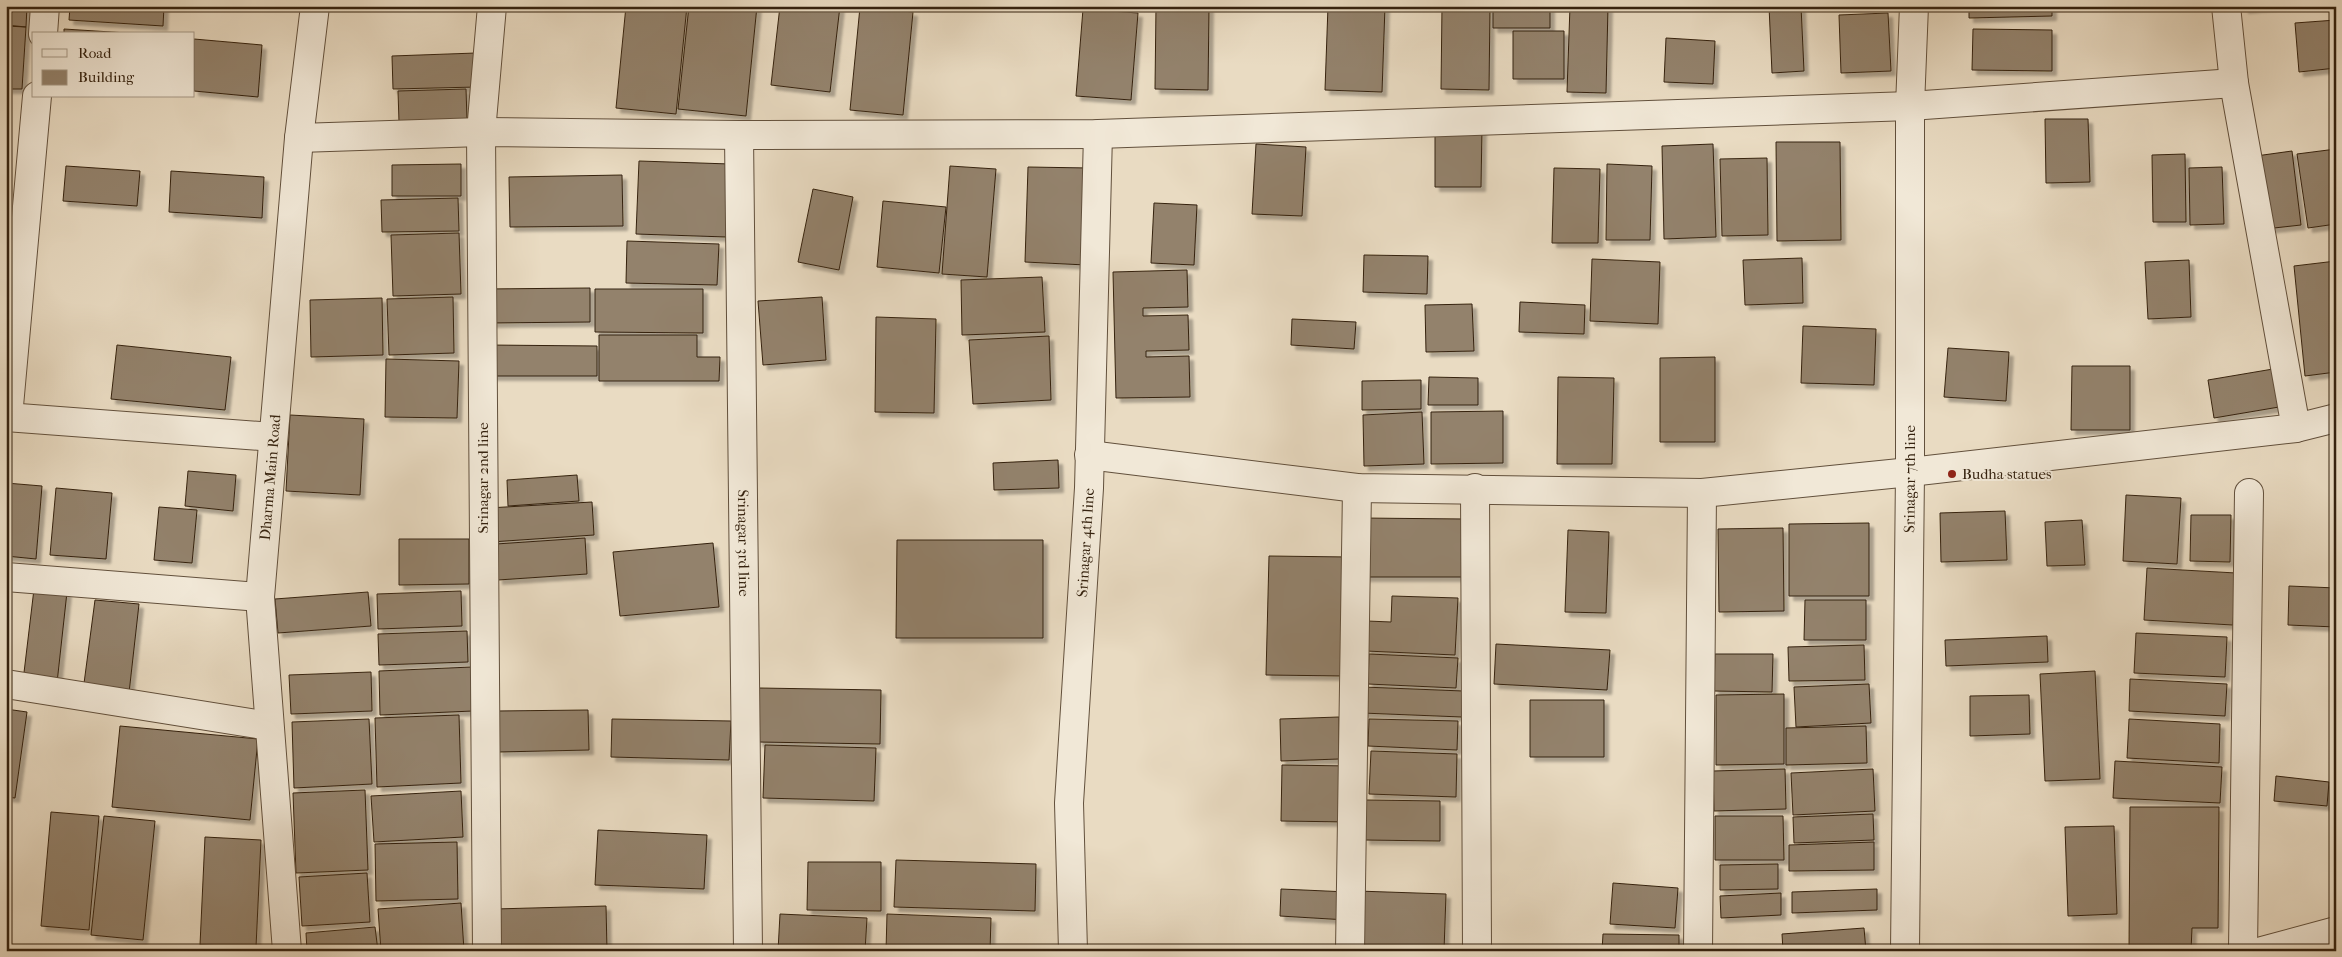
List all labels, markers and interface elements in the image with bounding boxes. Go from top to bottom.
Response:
legend [32,32,195,98]
text: Road [78,44,112,62]
text: Building [78,68,135,86]
street label: Dharma Main Road [256,413,285,541]
street label: Srinagar 2nd line [474,422,492,534]
street label: Srinagar 7th line [1900,425,1919,533]
place label: Budha statues [1962,465,2052,483]
marker: Budha statues [1946,468,1958,480]
street label: Srinagar 4th line [1073,487,1098,598]
street label: Srinagar 3rd line [734,489,753,597]

